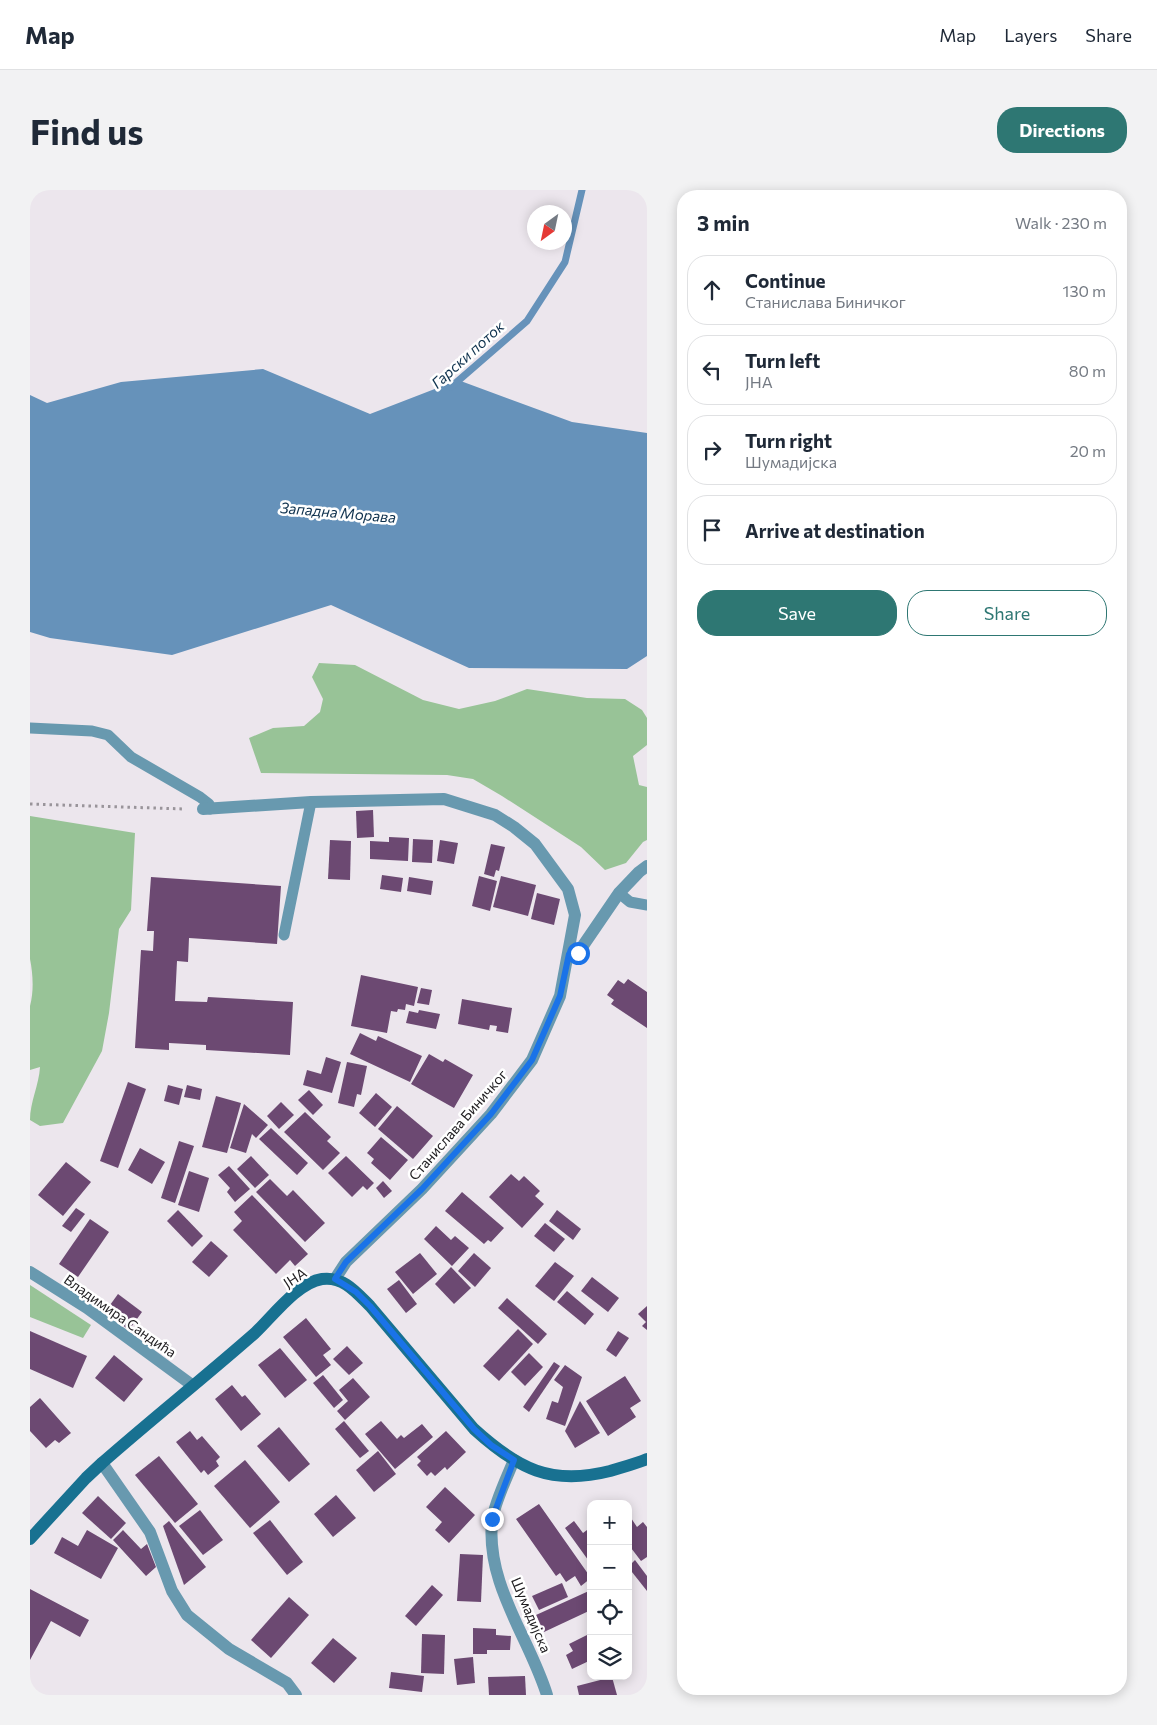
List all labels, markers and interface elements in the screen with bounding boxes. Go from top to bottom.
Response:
text: Map [25,20,75,49]
text: Map [939,24,976,46]
text: Layers [1004,24,1057,46]
text: Share [1085,24,1132,46]
button: Directions [997,107,1127,153]
text: Find us [30,109,144,152]
north arrow [527,205,572,250]
text: 3 min [697,210,750,235]
text: Walk · 230 m [1015,213,1107,232]
text: Continue [745,269,825,292]
icon: ahead [698,276,726,304]
text: 130 m [1063,281,1106,300]
text: Станислава Биничког [745,292,906,311]
water label: Гарски поток [427,316,508,392]
text: Turn left [745,349,820,372]
icon: left [698,356,726,384]
text: 80 m [1069,361,1106,380]
text: ЈНА [745,372,773,391]
text: Turn right [745,429,832,452]
icon: right [698,436,726,464]
text: 20 m [1070,441,1106,460]
text: Шумадијска [745,452,837,471]
water label: Западна Морава [279,498,397,526]
icon: arrive [698,516,726,544]
text: Arrive at destination [745,519,925,542]
button: Save [697,590,897,636]
button: Share [907,590,1107,636]
route start [567,942,590,965]
street label: Станислава Биничког [405,1066,510,1183]
street label: ЈНА [280,1264,310,1291]
street label: Владимира Сандића [61,1270,180,1361]
map controls [587,1500,632,1680]
button: + [587,1500,632,1545]
route end [481,1508,504,1531]
button: − [587,1545,632,1590]
street label: Шумадијска [508,1574,555,1655]
button: locate [587,1590,632,1635]
button: layers [587,1635,632,1680]

